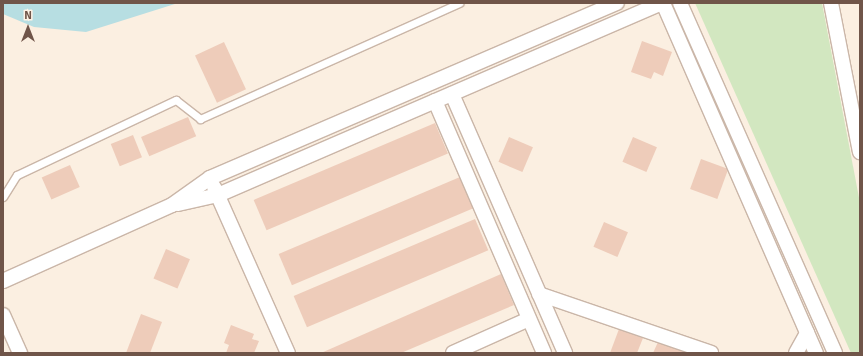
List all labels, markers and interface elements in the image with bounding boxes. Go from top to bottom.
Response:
north arrow [8,8,48,48]
text: N [24,9,32,22]

